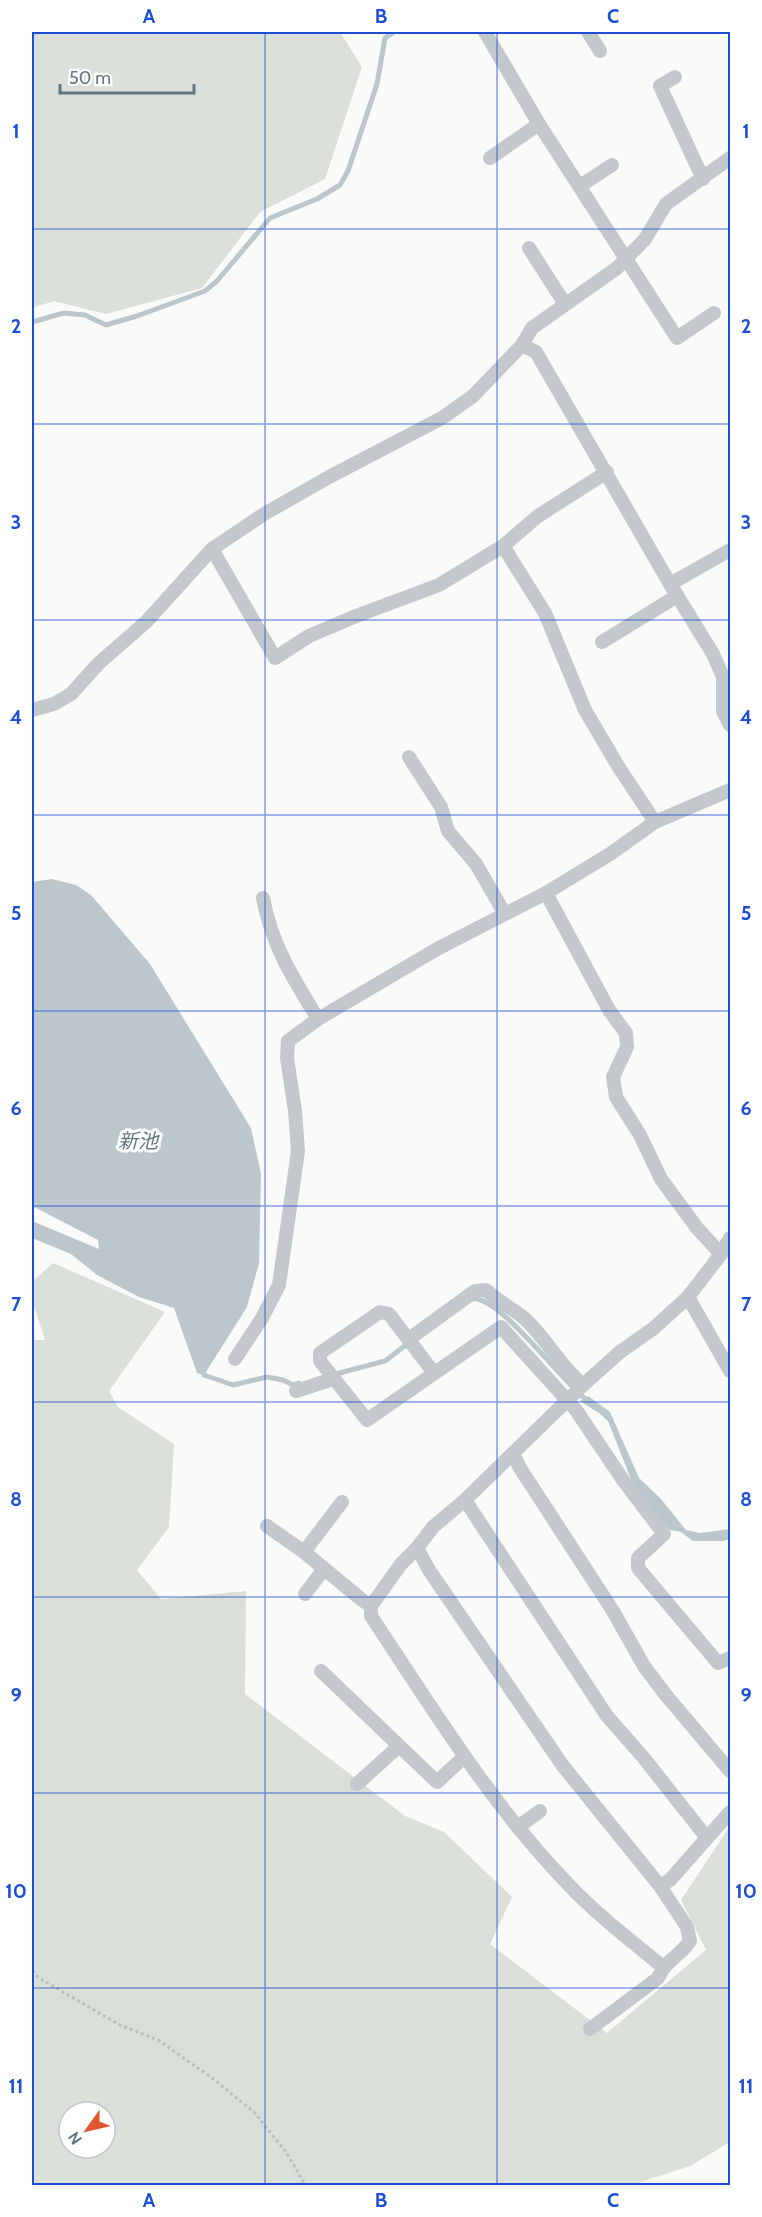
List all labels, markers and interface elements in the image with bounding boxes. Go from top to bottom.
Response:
text: A [143,4,156,28]
text: B [375,4,387,28]
text: C [607,4,619,28]
scale bar [60,57,194,95]
text: 50 m [69,67,111,89]
text: 1 [12,119,20,143]
text: 1 [742,119,750,143]
text: 2 [11,314,21,338]
text: 2 [741,314,751,338]
text: 3 [11,510,21,534]
text: 3 [741,510,751,534]
text: 4 [10,705,22,729]
text: 4 [740,705,752,729]
text: 5 [11,901,21,925]
text: 5 [741,901,751,925]
text: 6 [10,1096,22,1120]
text: 6 [740,1096,752,1120]
water label: 新池 [118,1129,160,1153]
text: 7 [11,1292,22,1316]
text: 7 [741,1292,752,1316]
text: 8 [10,1487,22,1511]
text: 8 [740,1487,752,1511]
text: 9 [10,1683,22,1707]
text: 9 [740,1683,752,1707]
text: 10 [5,1879,27,1903]
text: 10 [735,1879,757,1903]
text: 11 [9,2074,23,2098]
text: 11 [739,2074,753,2098]
north arrow [57,2100,117,2160]
text: N [64,2128,86,2148]
text: A [143,2188,156,2212]
text: B [375,2188,387,2212]
text: C [607,2188,619,2212]

